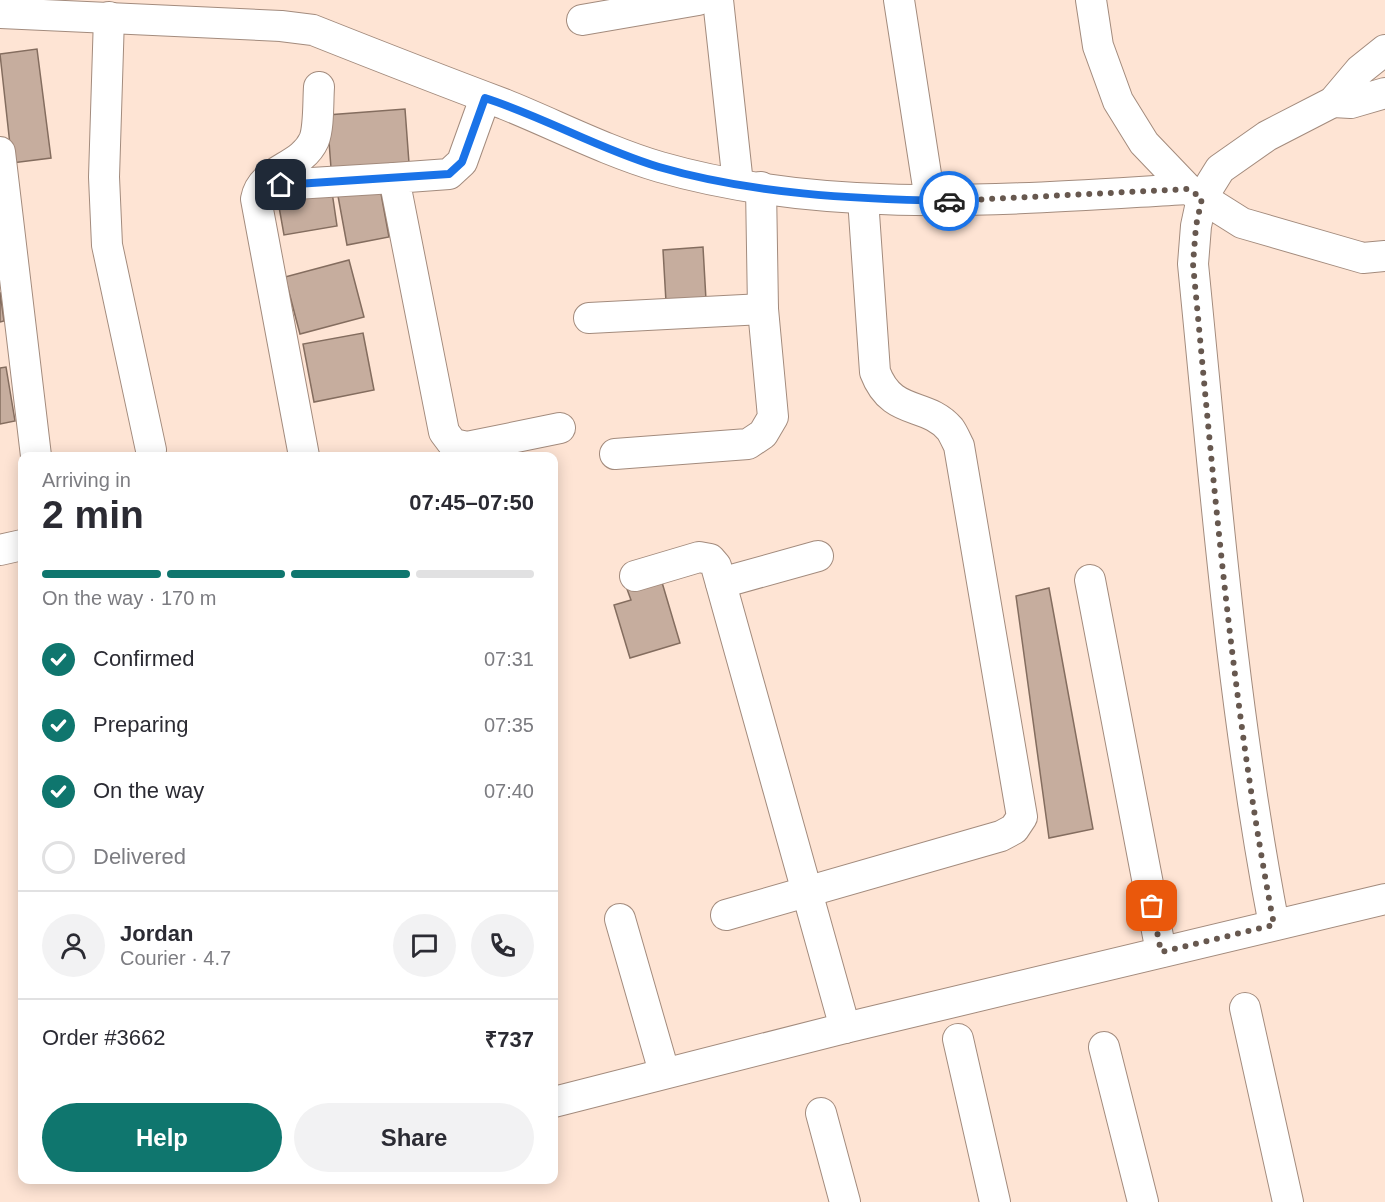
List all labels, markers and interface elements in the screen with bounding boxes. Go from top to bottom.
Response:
pin [255,159,306,210]
icon: home [264,168,297,201]
courier [919,171,979,231]
icon: car [933,185,966,218]
text: Arriving in [42,469,131,491]
text: 07:45–07:50 [409,490,534,515]
text: 2 min [42,493,144,536]
text: On the way · 170 m [42,587,217,609]
icon: check [42,643,75,676]
text: Confirmed [93,646,194,671]
text: 07:31 [484,648,534,670]
icon: check [42,709,75,742]
text: Preparing [93,712,188,737]
text: 07:35 [484,714,534,736]
icon: check [42,775,75,808]
text: On the way [93,778,204,803]
text: 07:40 [484,780,534,802]
text: Delivered [93,844,186,869]
pin [1126,880,1177,931]
icon: bag [1135,889,1168,922]
button: person [42,914,105,977]
button: chat [393,914,456,977]
button: phone [471,914,534,977]
text: Jordan [120,921,193,946]
text: Courier · 4.7 [120,947,231,969]
text: Order #3662 [42,1025,166,1050]
text: ₹737 [485,1027,534,1052]
button: Help [42,1103,282,1172]
button: Share [294,1103,534,1172]

